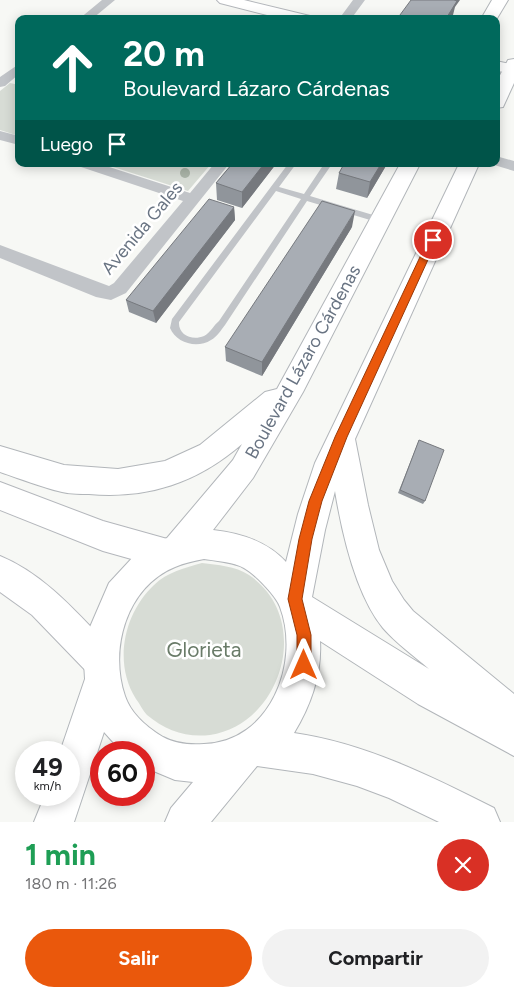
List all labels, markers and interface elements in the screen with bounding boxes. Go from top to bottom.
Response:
text: 20 m [123,33,205,75]
icon: ahead [40,35,105,100]
text: Boulevard Lázaro Cárdenas [123,75,390,102]
icon: arrive [103,130,131,158]
text: Luego [40,133,93,156]
street label: Avenida Gales [97,177,187,279]
pin [412,219,454,261]
icon: arrive [419,226,447,254]
street label: Boulevard Lázaro Cárdenas [240,261,366,463]
park label: Glorieta [167,637,241,662]
position arrow [277,638,329,690]
speed limit sign: 60 [90,741,155,806]
text: 49 [32,752,63,782]
text: km/h [34,779,61,793]
text: 1 min [25,836,96,873]
button: close [437,839,489,891]
text: 180 m · 11:26 [25,874,117,893]
button: Salir [25,929,252,987]
button: Compartir [262,929,489,987]

